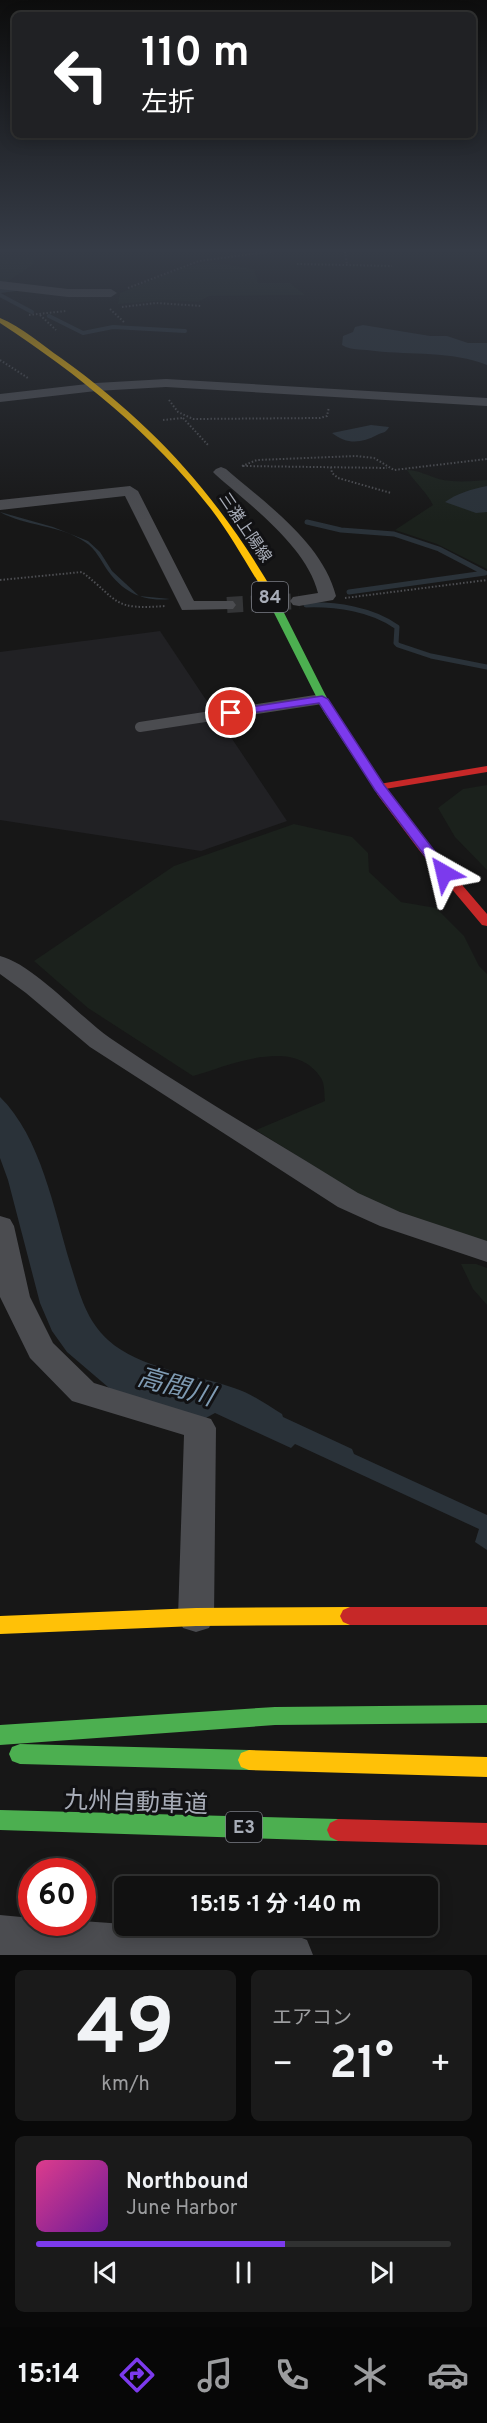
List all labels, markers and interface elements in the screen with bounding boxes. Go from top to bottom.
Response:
text: 110 m [141,28,250,81]
icon: left [42,36,120,114]
text: 左折 [141,87,195,121]
street label: 三潴上陽線 [214,489,275,567]
road number: 84 [252,582,288,612]
pin [205,687,256,738]
icon: arrive [214,696,247,729]
position arrow [412,841,476,905]
water label: 高間川 [133,1362,220,1416]
street label: 九州自動車道 [63,1786,208,1822]
road number: E3 [226,1812,262,1842]
speed limit sign: 60 [18,1858,96,1936]
text: 15:15 · 1 分 · 140 m [191,1892,361,1919]
text: 49 [76,1983,175,2082]
text: エアコン [272,2006,352,2032]
text: 21° [329,2037,394,2094]
text: − [272,2045,293,2087]
text: + [430,2045,451,2087]
text: km/h [101,2072,150,2098]
text: Northbound [126,2169,249,2196]
text: June Harbor [126,2196,238,2222]
icon: previous [89,2256,122,2289]
icon: pause [227,2256,260,2289]
icon: next [365,2256,398,2289]
icon: directions [116,2354,158,2396]
icon: music [194,2354,236,2396]
icon: phone [271,2354,313,2396]
icon: climate [349,2354,391,2396]
icon: car [427,2354,469,2396]
text: 15:14 [18,2358,80,2392]

